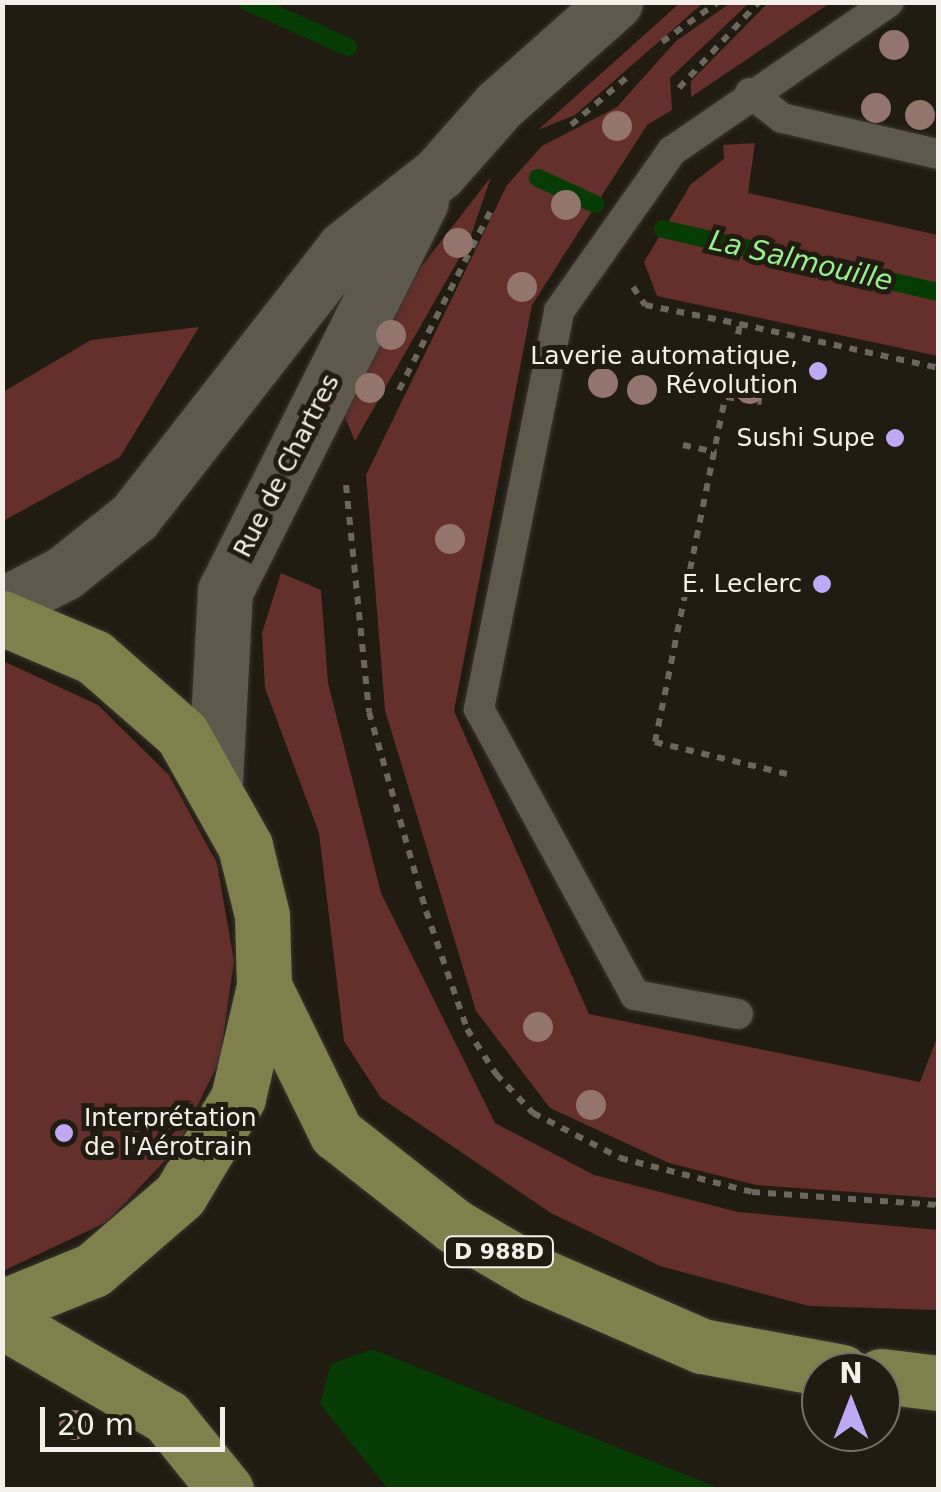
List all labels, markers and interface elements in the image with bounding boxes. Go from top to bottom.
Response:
water label: La Salmouille [706,224,896,298]
place label: Laverie automatique, Révolution [530,342,798,401]
marker: Laverie automatique, Révolution [807,360,829,382]
street label: Rue de Chartres [228,369,346,563]
place label: Sushi Supe [737,423,875,453]
marker: Sushi Supe [884,427,906,449]
place label: E. Leclerc [682,569,802,599]
marker: E. Leclerc [811,573,833,595]
place label: Interprétation de l'Aérotrain [84,1104,257,1163]
marker: Interprétation de l'Aérotrain [53,1122,75,1144]
road number: D 988D [442,1235,556,1269]
north arrow [801,1352,901,1452]
text: N [839,1357,863,1390]
scale bar [45,1387,230,1449]
text: 20 m [57,1407,134,1442]

